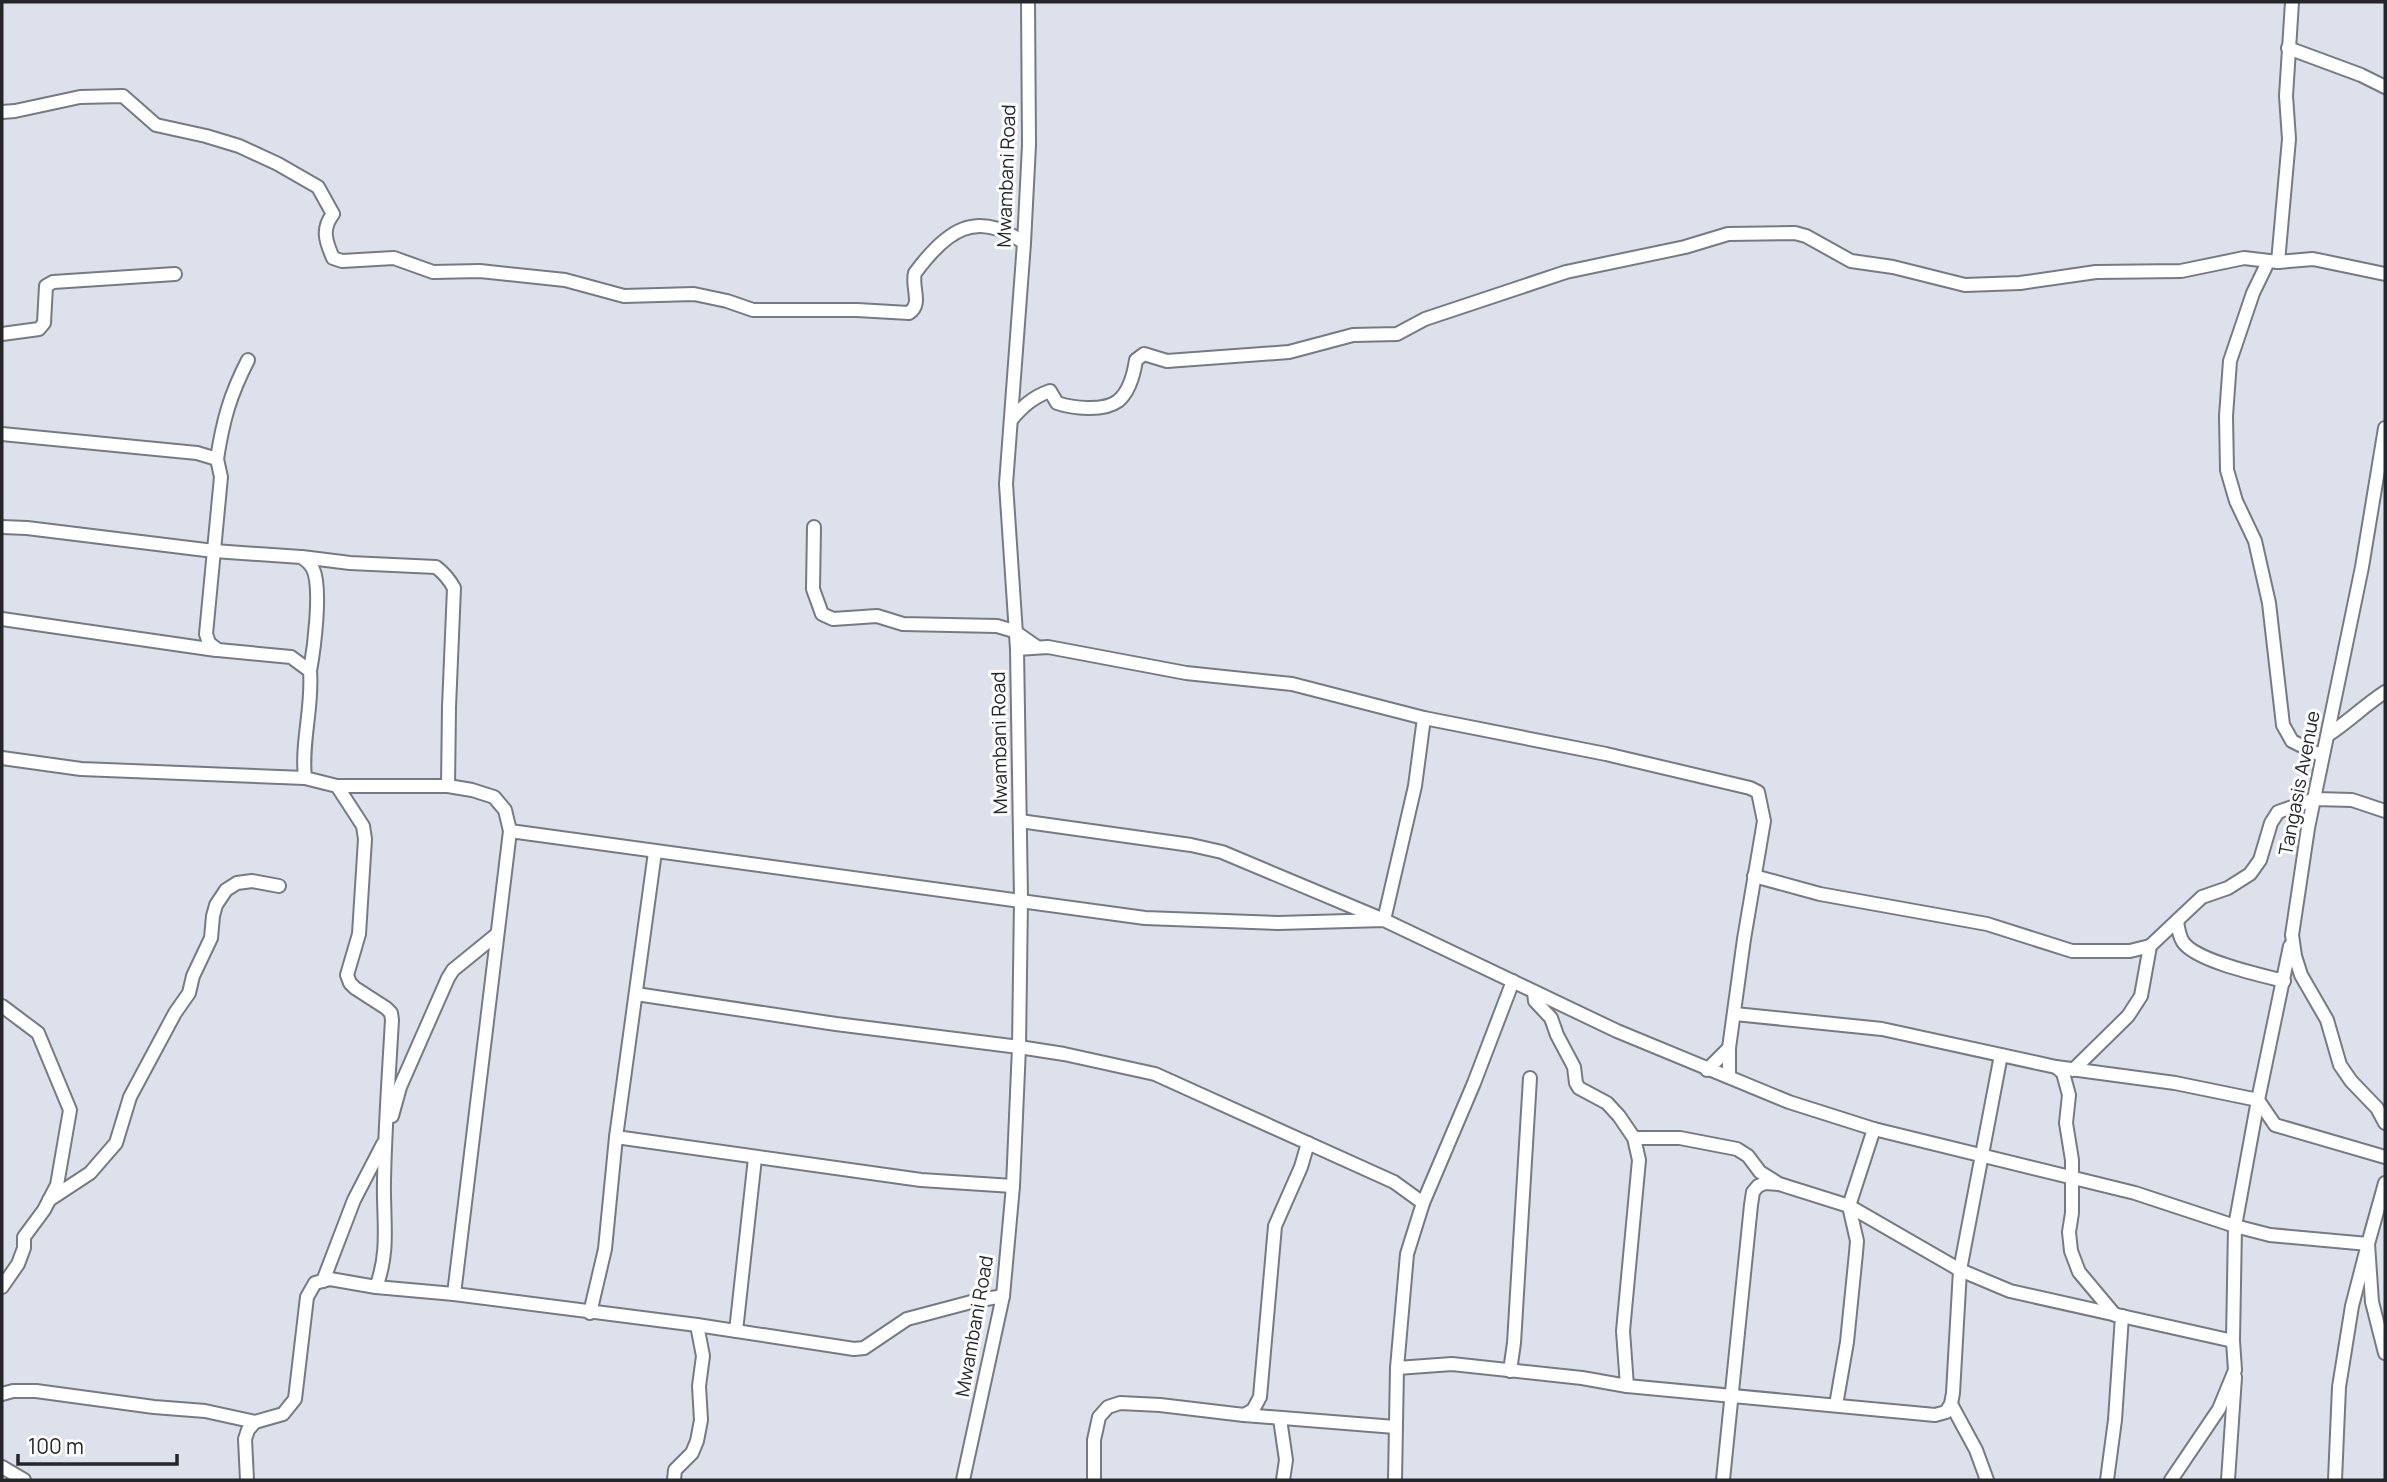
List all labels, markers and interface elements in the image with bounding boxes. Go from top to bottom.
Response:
street label: Mwambani Road [991,104,1021,248]
street label: Mwambani Road [985,671,1013,815]
street label: Tangasis Avenue [2272,708,2326,858]
street label: Mwambani Road [949,1253,999,1399]
scale bar [18,1422,177,1466]
text: 100 m [28,1432,84,1460]

